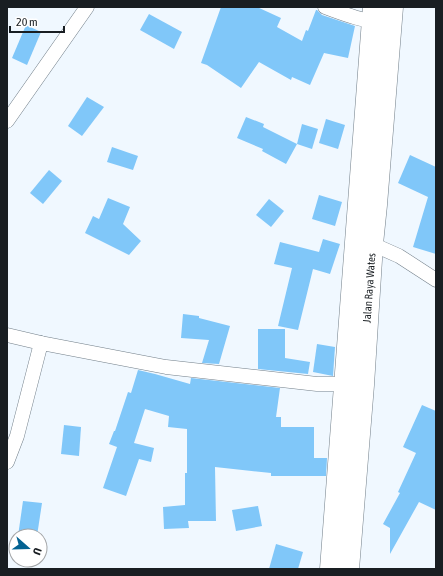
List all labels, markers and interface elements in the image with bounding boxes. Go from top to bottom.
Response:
scale bar [10,8,64,34]
text: 20 m [16,15,38,29]
street label: Jalan Raya Wates [361,253,377,323]
north arrow [8,528,48,568]
text: U [31,546,44,557]

